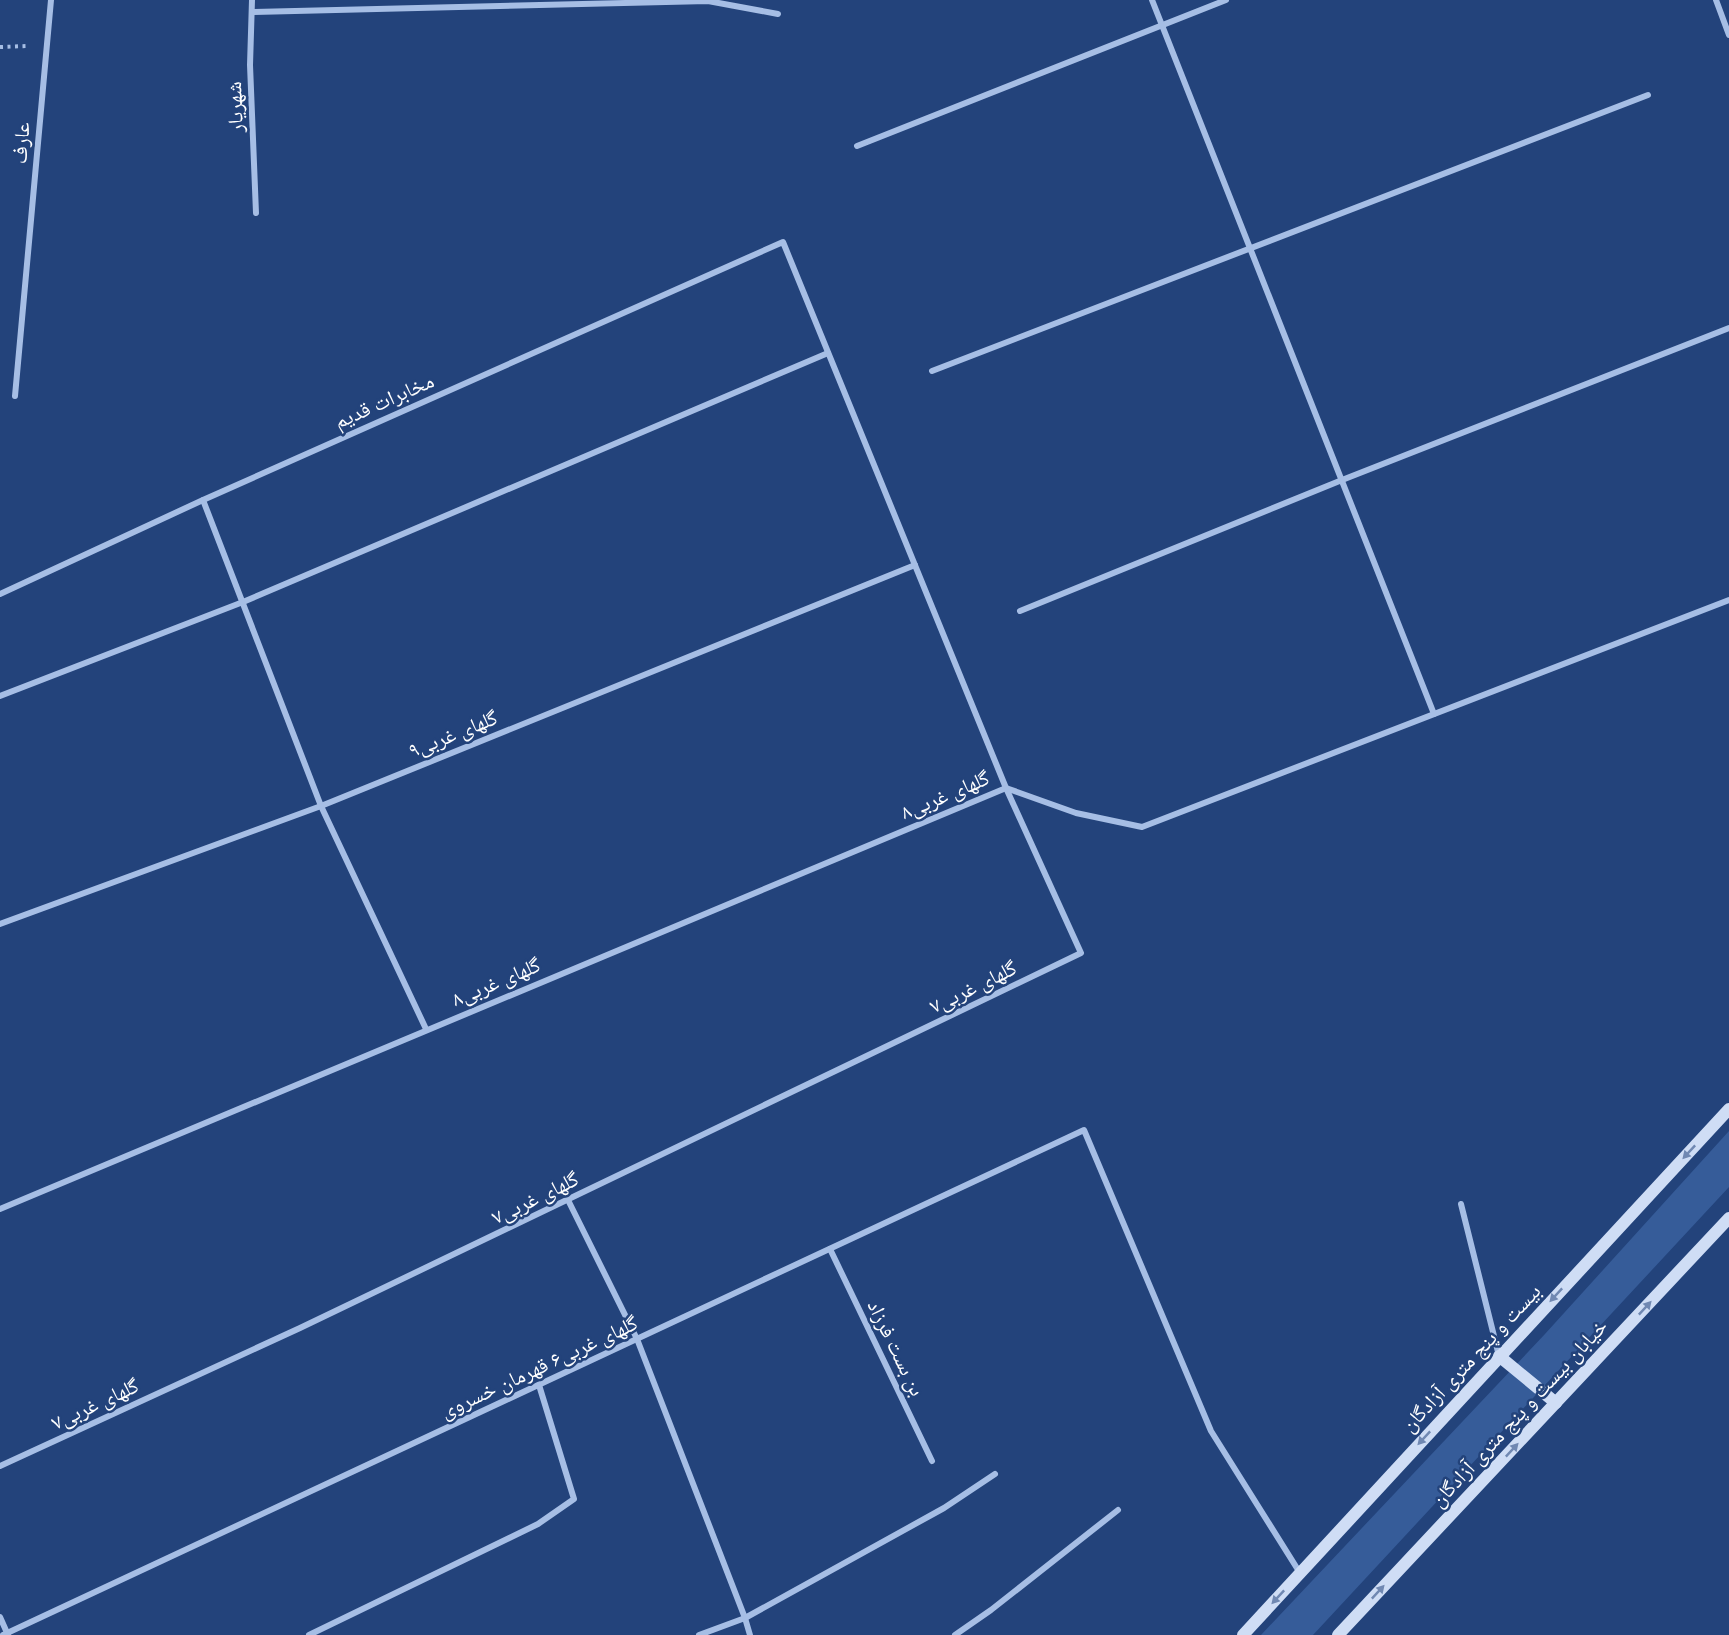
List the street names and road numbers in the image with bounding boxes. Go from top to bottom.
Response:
street label: شهریار [222,81,248,134]
street label: عارف [7,121,35,165]
street label: مخابرات قدیم [331,368,438,435]
street label: گلهای غربی۹ [405,705,502,764]
street label: گلهای غربی۸ [897,766,994,825]
street label: گلهای غربی۸ [448,953,545,1012]
street label: گلهای غربی۷ [926,956,1021,1019]
street label: گلهای غربی۷ [488,1167,583,1230]
street label: بیست و پنج متری آزادگان [1396,1279,1546,1438]
street label: بن بست فرزاد [862,1296,930,1400]
street label: گلهای غربی۶ قهرمان خسروی [437,1311,642,1424]
street label: خیابان بیست و پنج متری آزادگان [1426,1314,1613,1513]
street label: گلهای غربی۷ [47,1373,143,1436]

